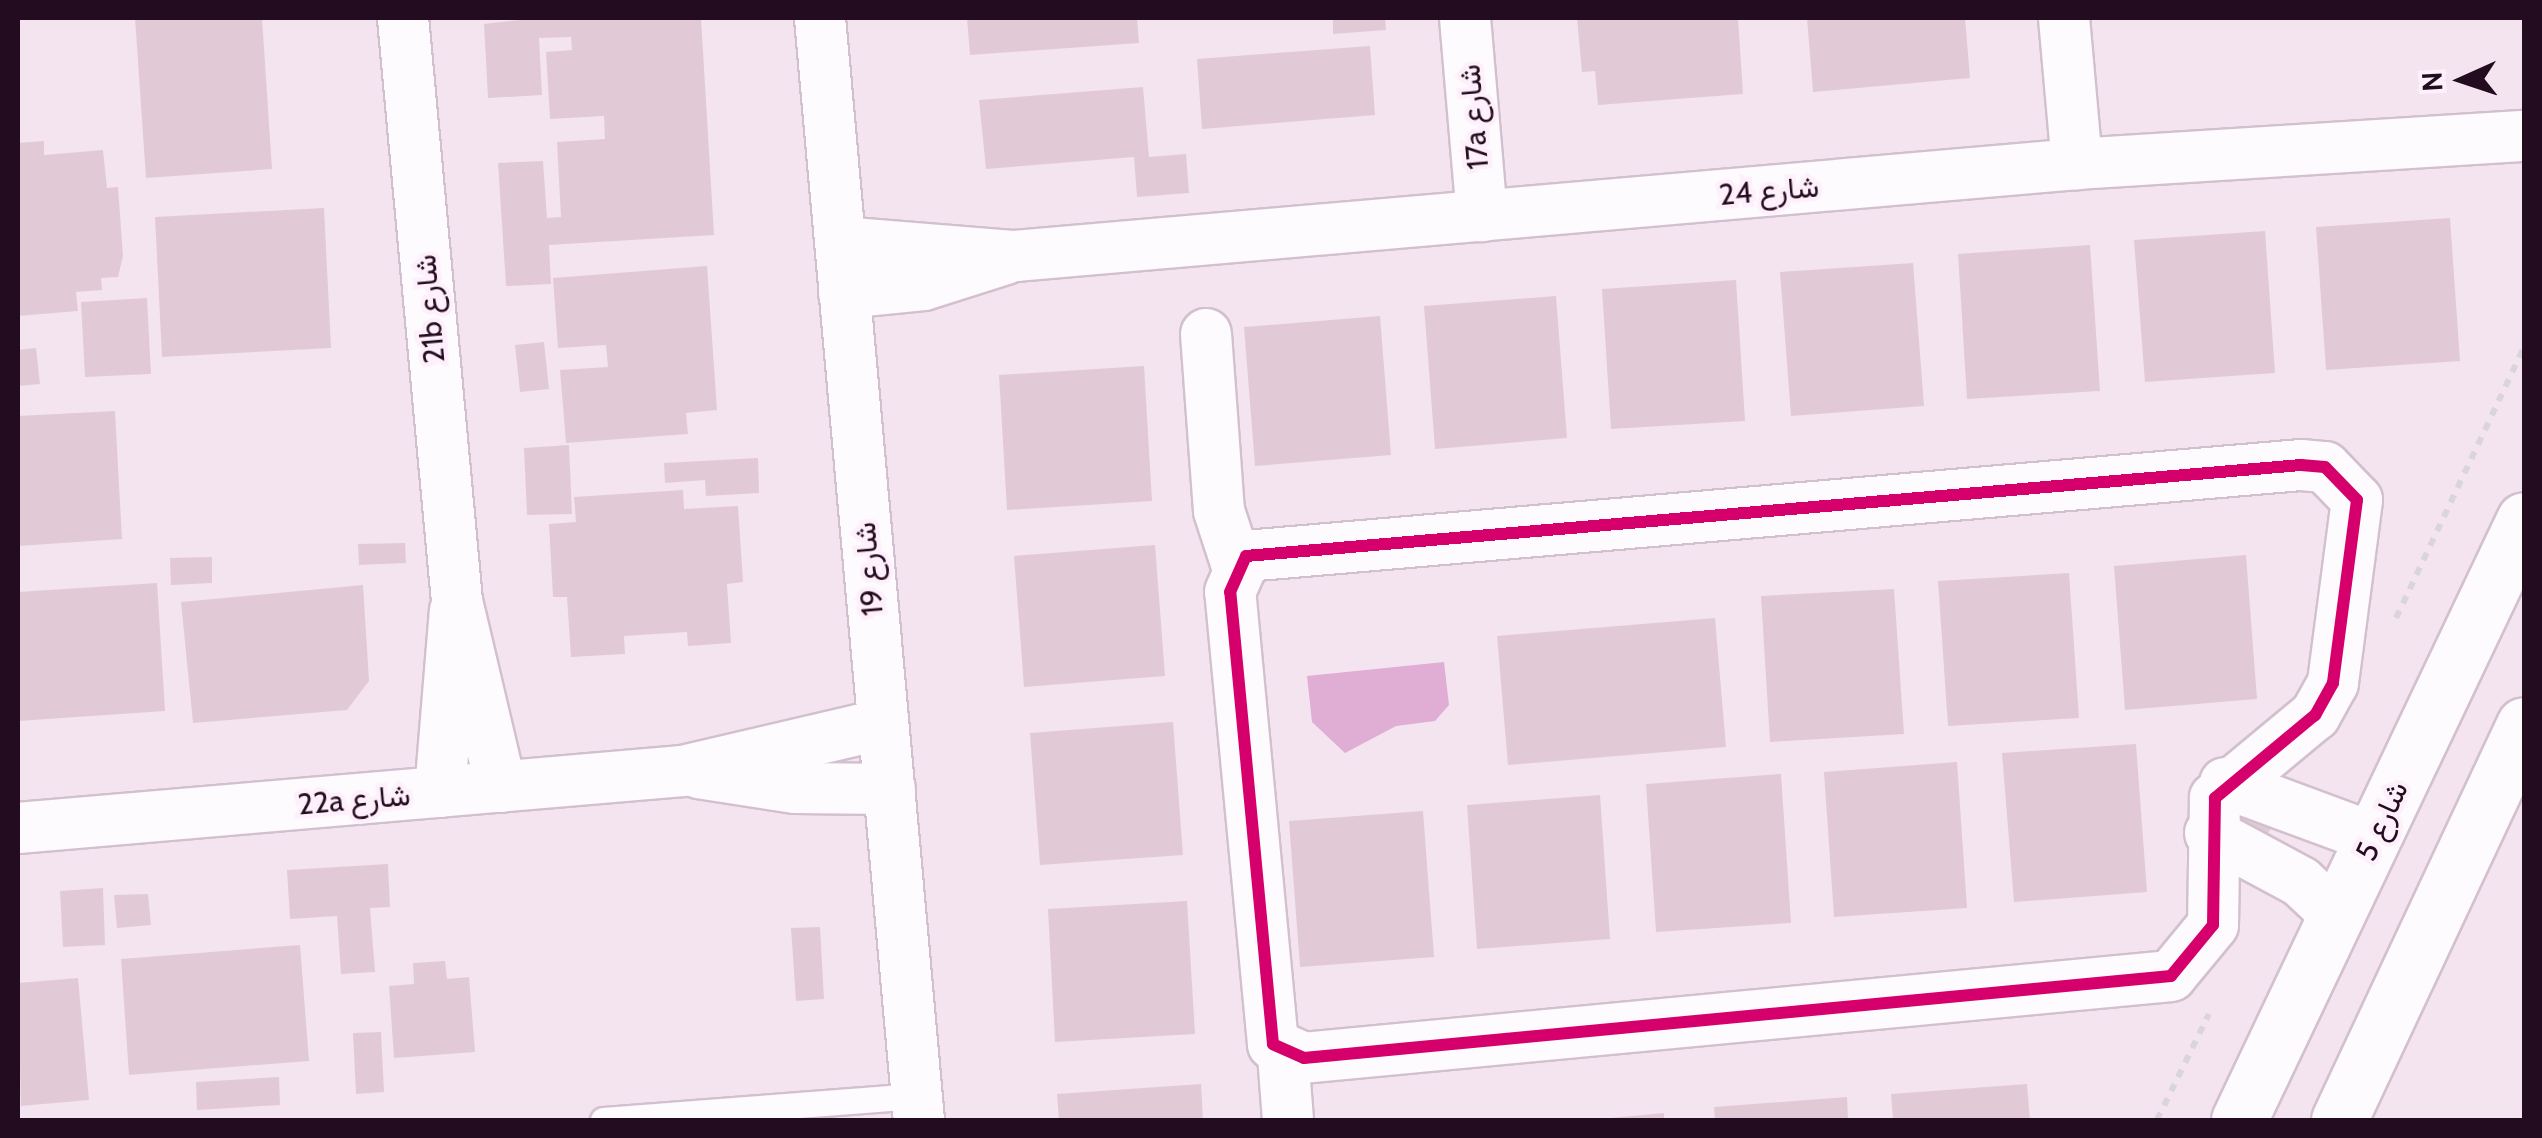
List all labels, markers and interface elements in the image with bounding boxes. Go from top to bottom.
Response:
north arrow [2412,30,2512,130]
street label: 17a شارع [1451,63,1497,171]
text: N [2415,71,2450,92]
street label: شارع 24 [1718,169,1820,213]
street label: 21b شارع [407,253,453,365]
street label: شارع 19 [847,521,891,617]
street label: شارع 5 [2348,776,2416,866]
street label: 22a شارع [296,777,412,823]

